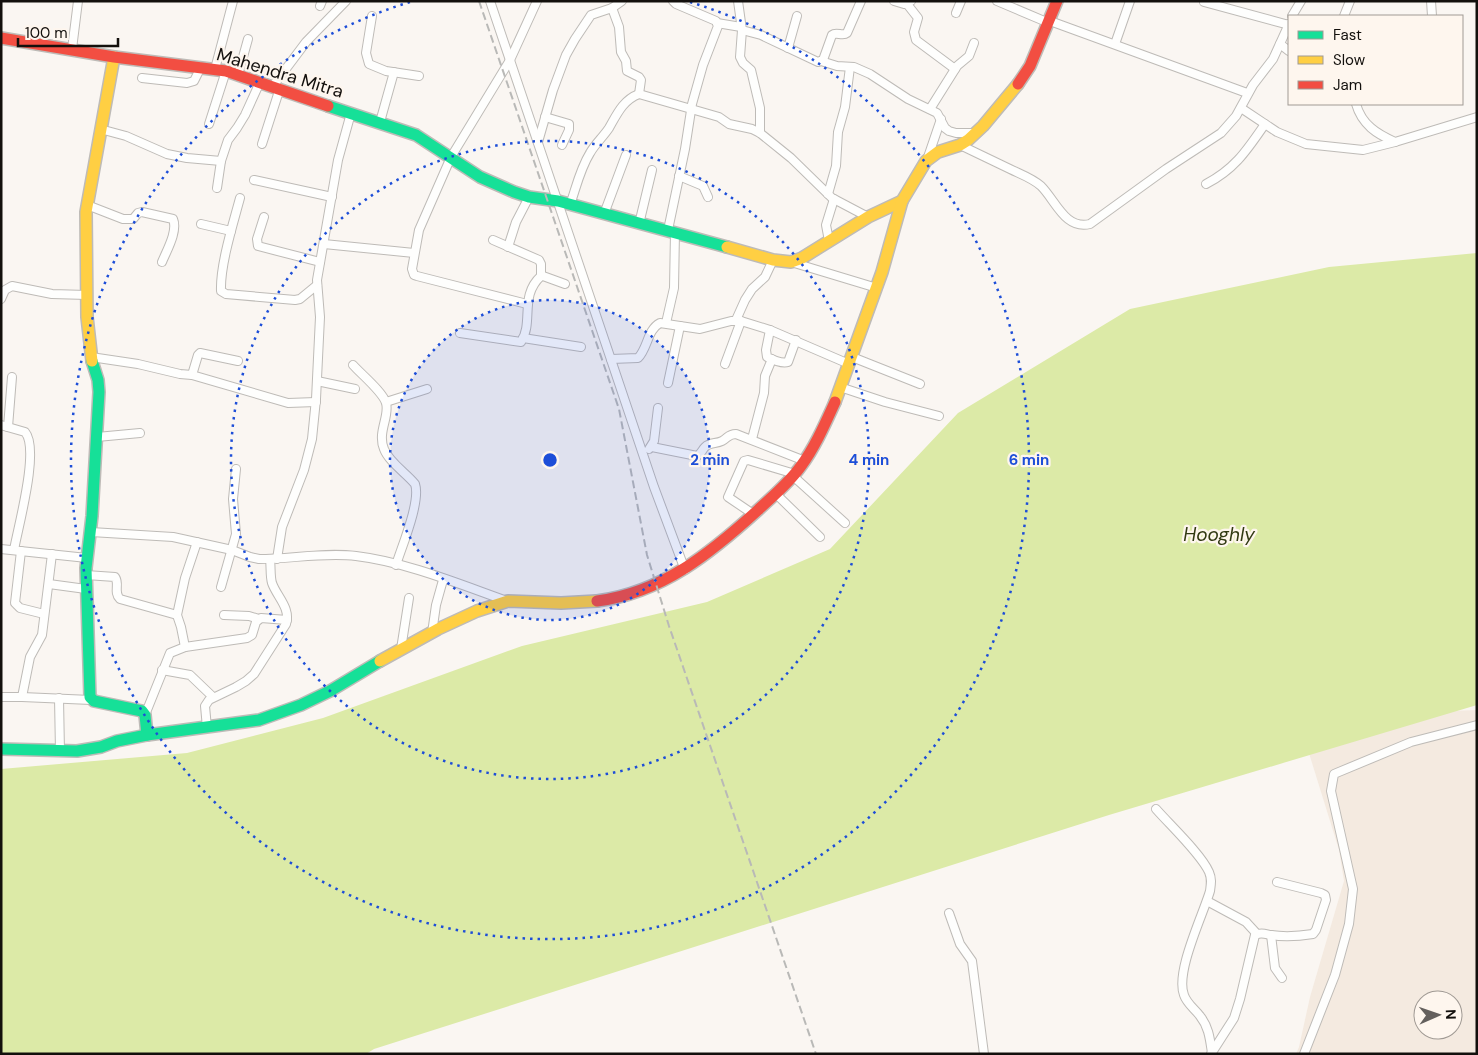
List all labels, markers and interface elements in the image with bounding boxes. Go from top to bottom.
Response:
scale bar [18,15,118,47]
legend [1288,15,1463,105]
text: 100 m [25,23,68,43]
text: Fast [1333,25,1362,45]
street label: Mahendra Mitra [214,42,346,104]
text: Slow [1333,50,1366,70]
text: Jam [1333,75,1362,95]
text: 2 min [690,450,730,470]
text: 4 min [849,450,889,470]
text: 6 min [1009,450,1049,470]
centre of rings [541,451,559,469]
water label: Hooghly [1183,522,1256,547]
north arrow [1413,990,1463,1040]
text: N [1442,1009,1460,1020]

